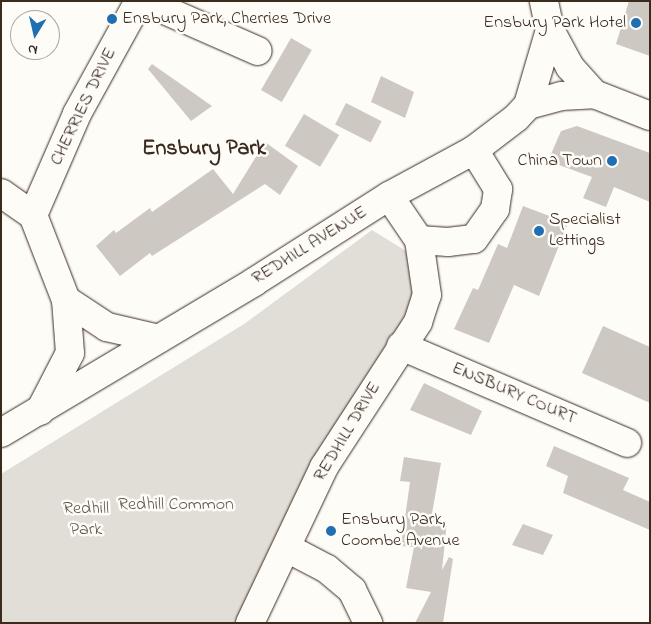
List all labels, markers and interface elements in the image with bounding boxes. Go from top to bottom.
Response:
place label: Ensbury Park, Cherries Drive [122,8,331,30]
north arrow [10,10,60,60]
place label: Ensbury Park Hotel [483,12,626,34]
marker: Ensbury Park, Cherries Drive [106,13,118,25]
marker: Ensbury Park Hotel [630,17,642,29]
text: N [26,38,39,60]
street label: CHERRIES DRIVE [46,45,122,169]
district label: Ensbury Park [142,137,266,163]
place label: China Town [518,150,602,172]
marker: China Town [606,155,618,167]
street label: REDHILL AVENUE [249,202,371,290]
place label: Specialist Lettings [549,210,621,252]
marker: Specialist Lettings [533,225,545,237]
street label: ENSBURY COURT [448,358,580,430]
street label: REDHILL DRIVE [310,378,386,486]
park label: Redhill Common [118,494,234,516]
park label: Redhill Park [63,499,109,542]
place label: Ensbury Park, Coombe Avenue [341,510,459,552]
marker: Ensbury Park, Coombe Avenue [325,525,337,537]

